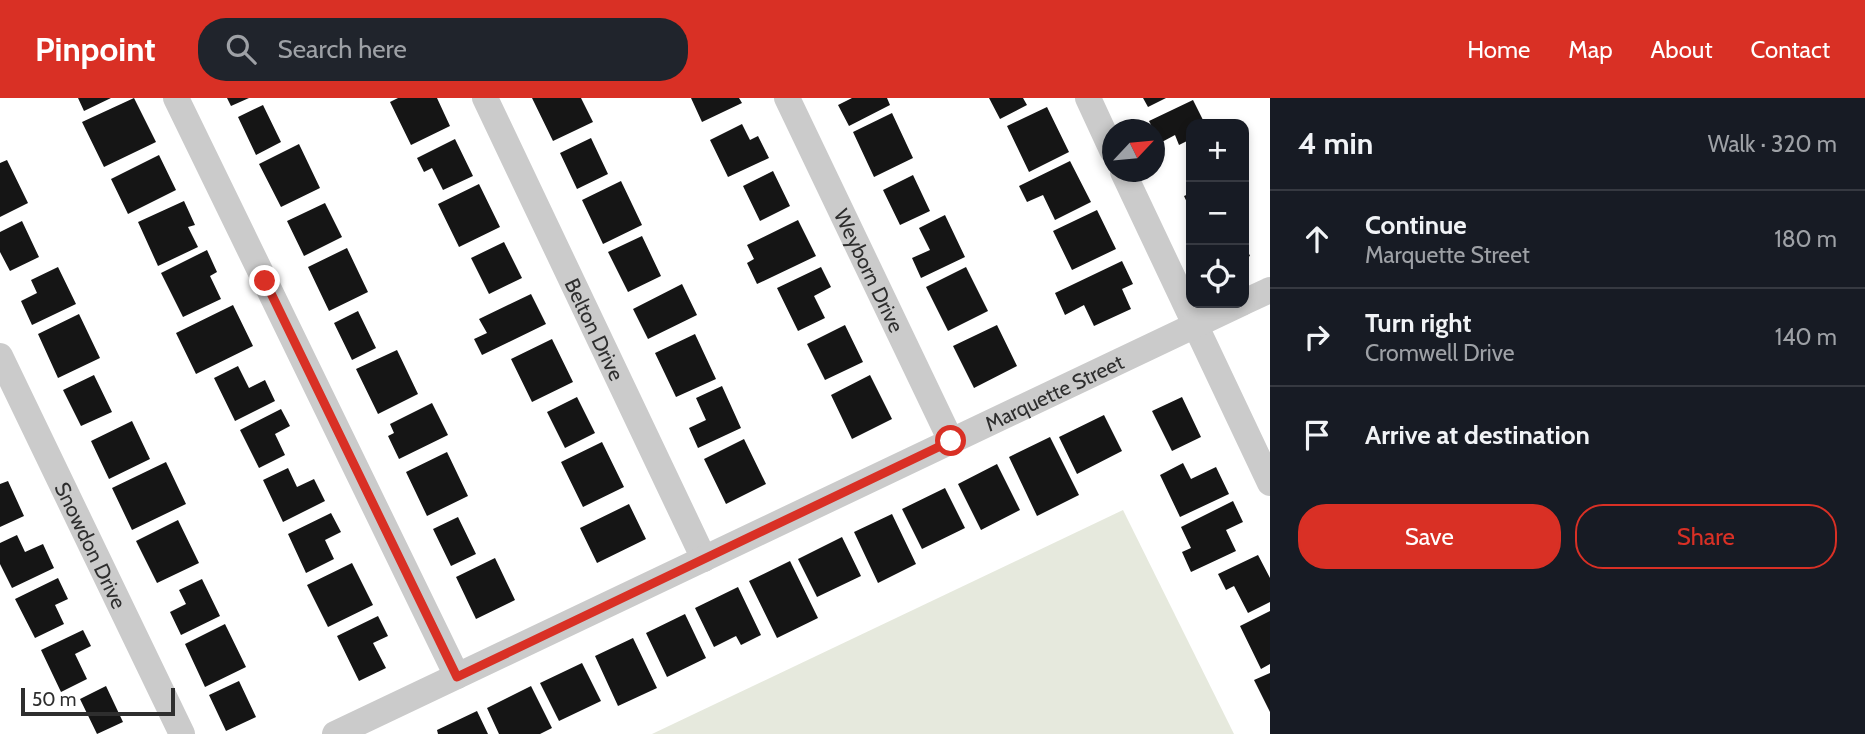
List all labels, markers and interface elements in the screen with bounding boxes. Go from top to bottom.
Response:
search box [198,18,688,81]
text: Pinpoint [35,29,156,69]
icon: search [222,30,260,68]
text: Search here [278,33,407,65]
text: Home [1467,35,1530,64]
text: Map [1568,35,1613,64]
text: About [1651,35,1713,64]
text: Contact [1751,35,1830,64]
north arrow [1102,119,1165,182]
map controls [1186,119,1249,308]
button: + [1186,119,1249,182]
text: 4 min [1298,125,1373,162]
text: Walk · 320 m [1708,130,1837,158]
button: − [1186,182,1249,245]
street label: Weyborn Drive [829,205,910,336]
text: Continue [1365,209,1467,241]
icon: ahead [1298,220,1336,258]
text: 180 m [1774,225,1837,253]
text: Marquette Street [1365,241,1530,269]
button: locate [1186,245,1249,308]
route end [249,265,280,296]
street label: Belton Drive [560,274,630,385]
text: Turn right [1365,307,1471,339]
icon: right [1298,318,1336,356]
text: 140 m [1775,323,1837,351]
text: Cromwell Drive [1365,339,1515,367]
street label: Marquette Street [981,349,1127,436]
icon: arrive [1298,416,1336,454]
text: Arrive at destination [1365,419,1590,451]
route start [935,425,966,456]
street label: Snowdon Drive [50,478,132,613]
button: Save [1298,504,1561,569]
button: Share [1575,504,1837,569]
scale bar [21,685,175,717]
text: 50 m [32,688,76,711]

